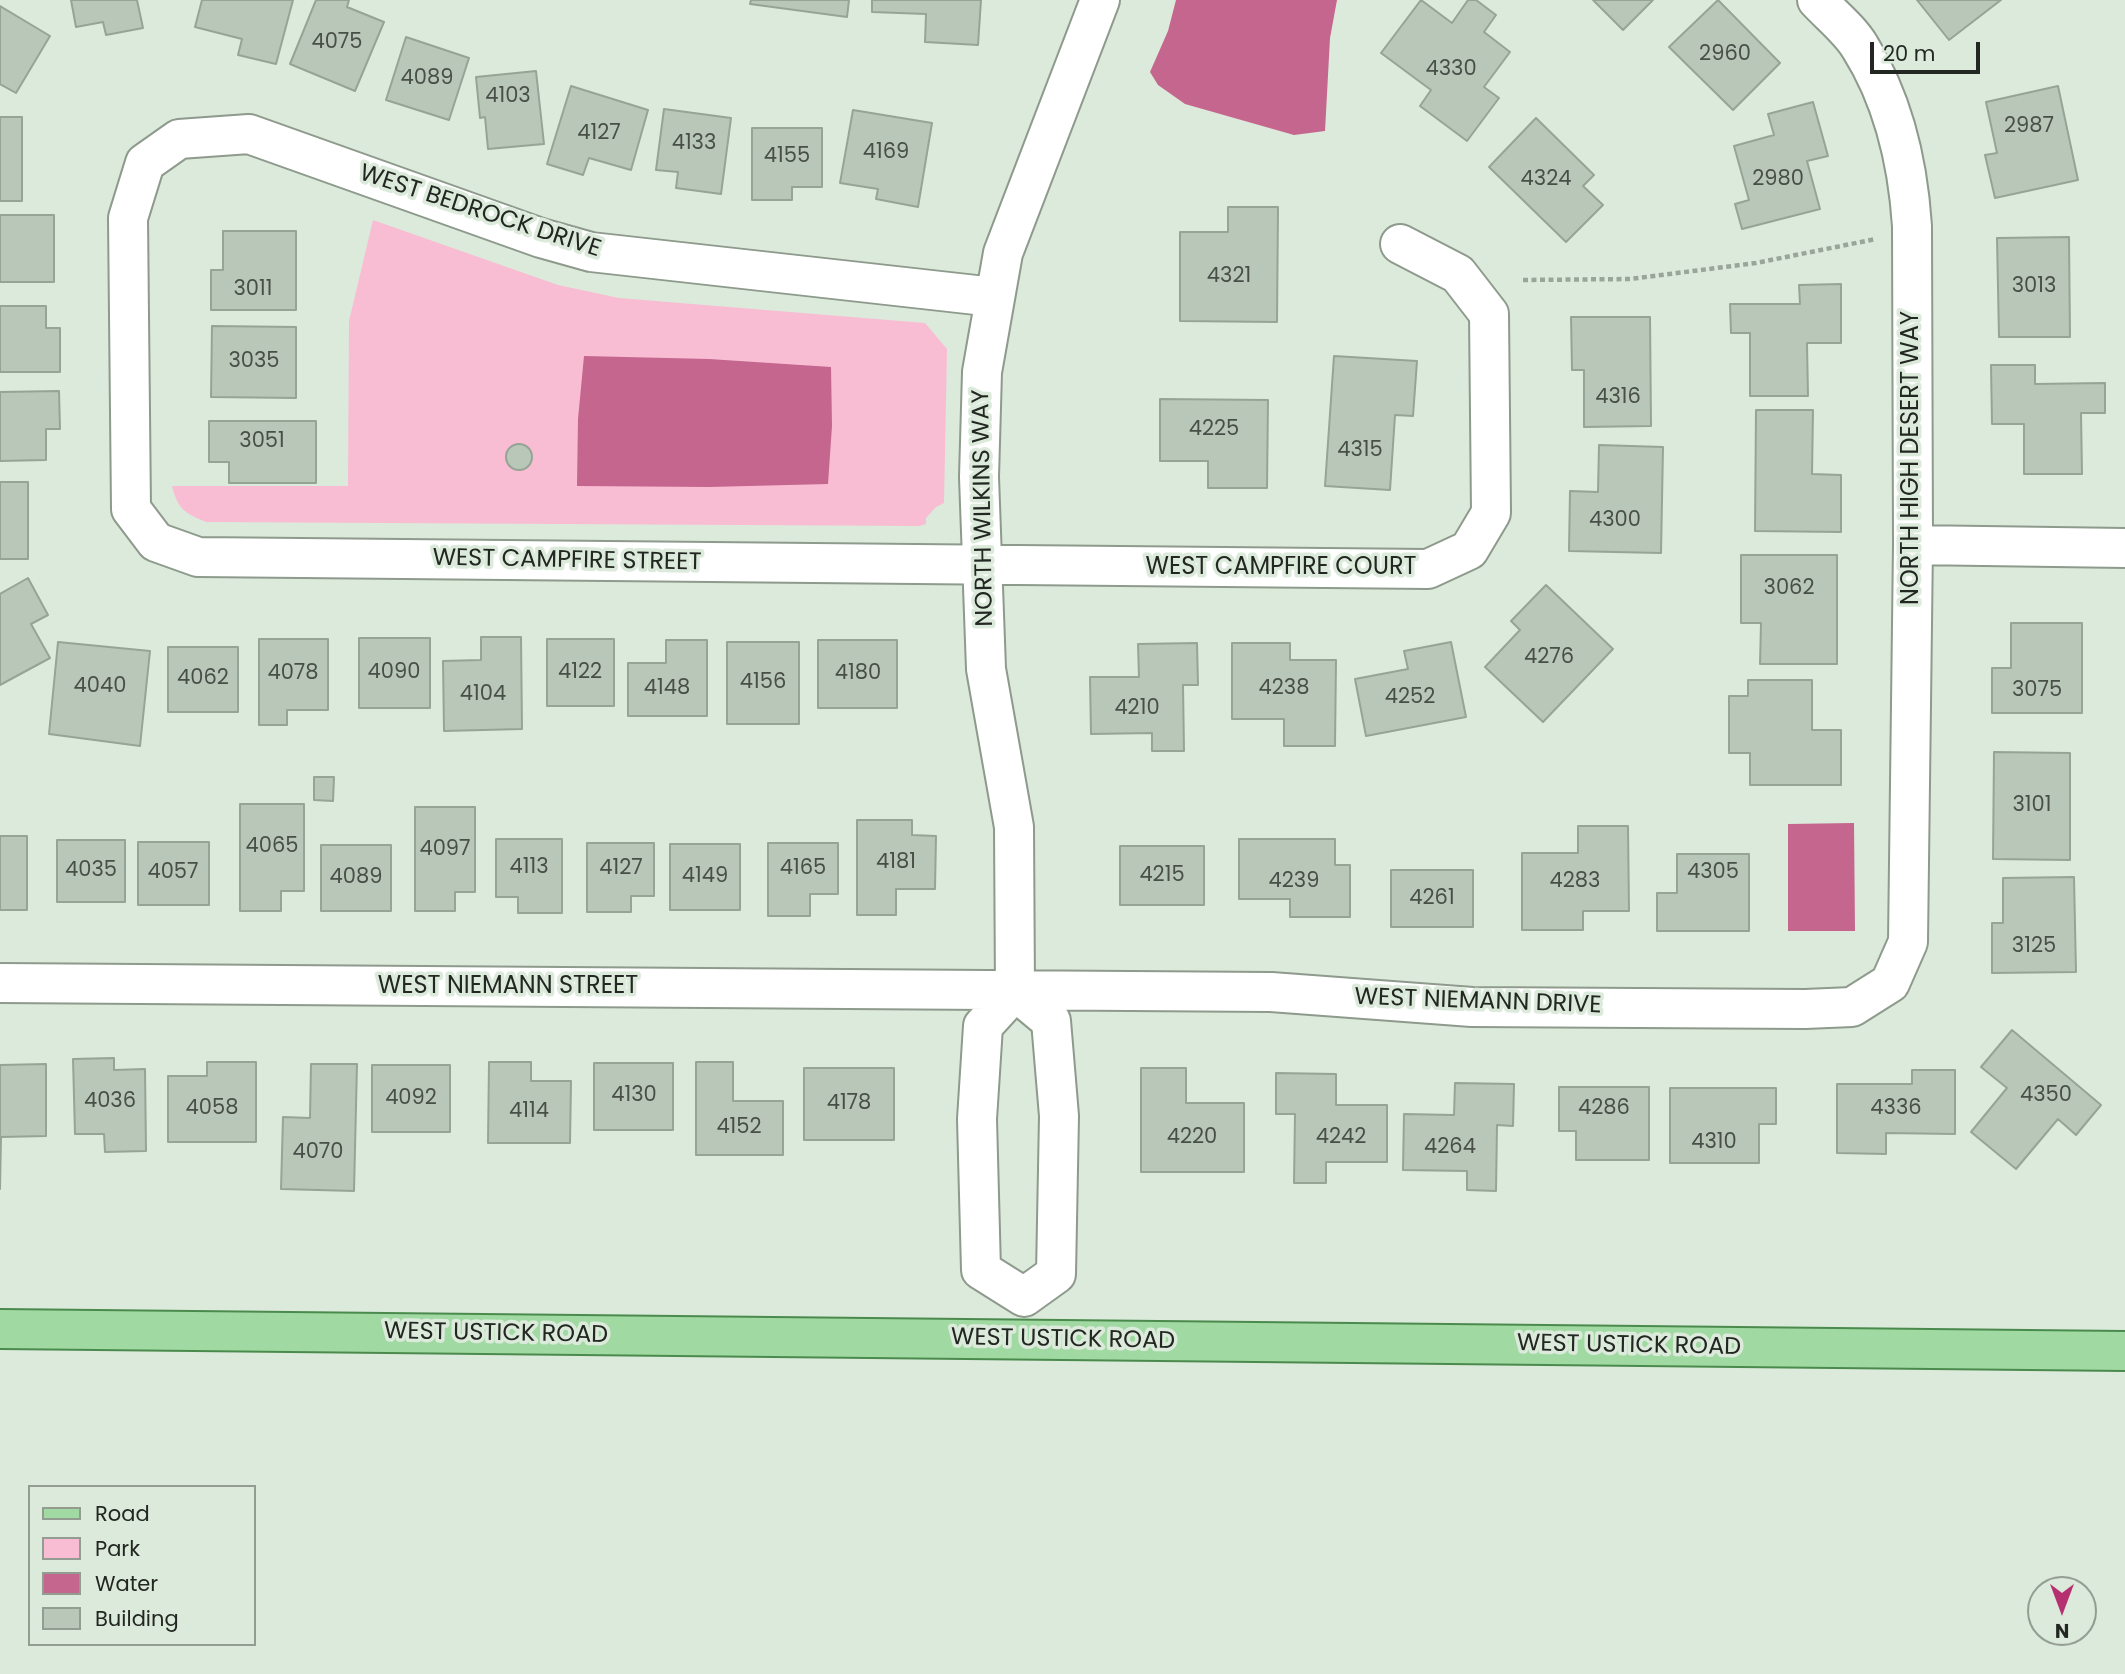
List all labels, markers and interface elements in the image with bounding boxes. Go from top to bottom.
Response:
scale bar [1873,28,1983,72]
house number: 4075 [311,30,363,56]
text: 20 m [1883,39,1936,68]
house number: 2960 [1699,42,1751,68]
house number: 4330 [1425,57,1477,83]
house number: 4089 [401,66,453,92]
house number: 4103 [485,84,531,110]
house number: 2987 [2004,114,2054,140]
house number: 4127 [577,121,621,147]
house number: 4133 [672,131,716,157]
house number: 4169 [863,140,909,166]
house number: 4155 [764,144,810,170]
street label: WEST BEDROCK DRIVE [356,159,604,265]
house number: 4324 [1521,167,1571,193]
house number: 2980 [1752,167,1804,193]
house number: 4321 [1207,264,1251,290]
house number: 3013 [2012,274,2056,300]
house number: 3011 [234,277,272,303]
street label: NORTH HIGH DESERT WAY [1898,311,1926,605]
house number: 3035 [228,349,280,375]
house number: 4316 [1595,385,1641,411]
street label: NORTH WILKINS WAY [968,389,1000,627]
house number: 4225 [1189,417,1239,443]
house number: 3051 [239,429,285,455]
house number: 4315 [1337,438,1383,464]
house number: 4300 [1589,508,1641,534]
street label: WEST CAMPFIRE STREET [432,544,702,578]
street label: WEST CAMPFIRE COURT [1146,554,1416,582]
house number: 3062 [1764,576,1814,602]
house number: 4276 [1524,645,1574,671]
house number: 4090 [368,660,420,686]
house number: 4122 [558,660,602,686]
house number: 4078 [267,661,319,687]
house number: 4180 [835,661,881,687]
house number: 4062 [177,666,229,692]
house number: 4156 [740,670,786,696]
house number: 4040 [74,674,126,700]
house number: 4148 [644,676,690,702]
house number: 4238 [1259,676,1309,702]
house number: 3075 [2012,678,2062,704]
house number: 4104 [460,682,506,708]
house number: 4252 [1385,685,1435,711]
house number: 4210 [1114,696,1160,722]
house number: 3101 [2013,793,2051,819]
house number: 4065 [246,834,298,860]
house number: 4097 [419,837,471,863]
house number: 4181 [876,850,916,876]
house number: 4113 [509,855,549,881]
house number: 4127 [599,856,643,882]
house number: 4165 [780,856,826,882]
house number: 4035 [65,858,117,884]
house number: 4057 [147,860,199,886]
house number: 4305 [1687,860,1739,886]
house number: 4215 [1139,863,1185,889]
house number: 4149 [682,864,728,890]
house number: 4089 [330,865,382,891]
house number: 4239 [1269,869,1319,895]
house number: 4283 [1550,869,1600,895]
house number: 4261 [1409,886,1455,912]
house number: 3125 [2012,934,2056,960]
street label: WEST NIEMANN STREET [378,973,638,1001]
street label: WEST NIEMANN DRIVE [1354,983,1602,1021]
house number: 4130 [611,1083,657,1109]
house number: 4350 [2020,1083,2072,1109]
house number: 4092 [385,1086,437,1112]
house number: 4036 [84,1089,136,1115]
house number: 4178 [827,1091,871,1117]
house number: 4058 [186,1096,238,1122]
house number: 4286 [1578,1096,1630,1122]
house number: 4336 [1870,1096,1922,1122]
house number: 4114 [509,1099,549,1125]
house number: 4152 [716,1115,762,1141]
house number: 4220 [1167,1125,1217,1151]
house number: 4242 [1316,1125,1366,1151]
house number: 4310 [1691,1130,1737,1156]
house number: 4264 [1424,1135,1476,1161]
house number: 4070 [292,1140,344,1166]
street label: WEST USTICK ROAD [384,1318,608,1350]
street label: WEST USTICK ROAD [951,1324,1175,1356]
street label: WEST USTICK ROAD [1517,1330,1741,1362]
legend [28,1485,256,1646]
text: Road [95,1499,150,1528]
text: Park [95,1534,140,1563]
text: Water [95,1569,158,1598]
north arrow [2027,1576,2097,1646]
text: Building [95,1604,179,1633]
text: N [2055,1617,2069,1644]

